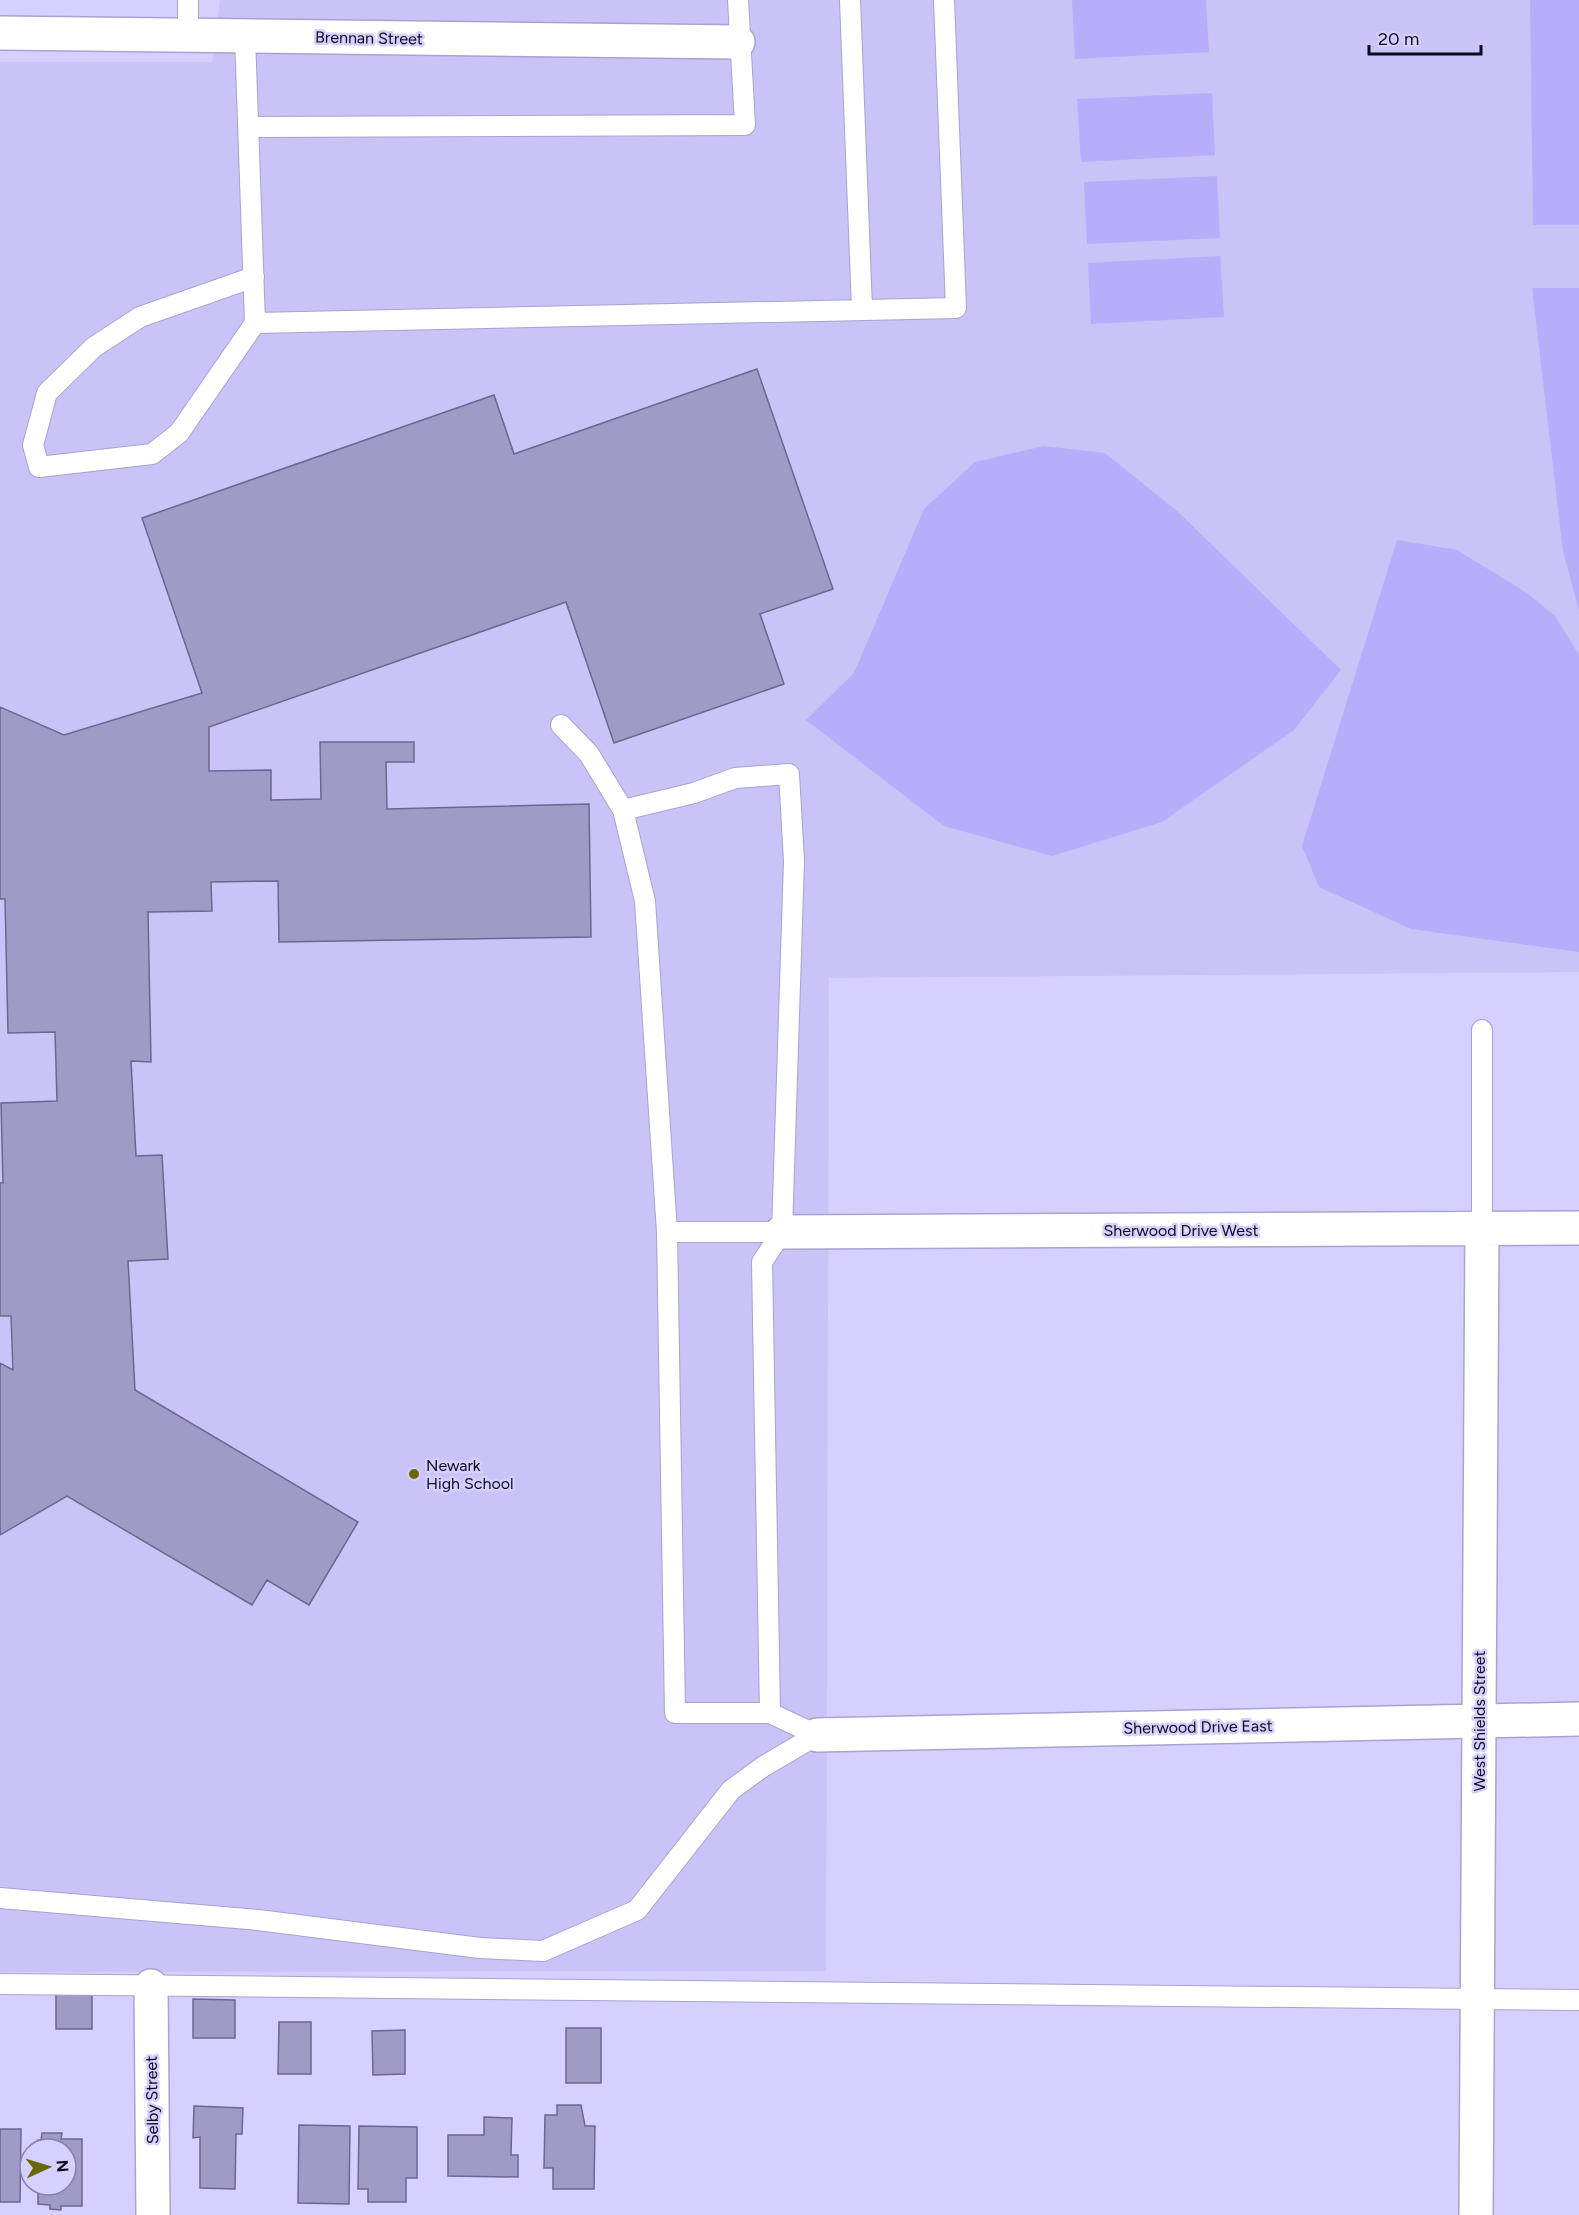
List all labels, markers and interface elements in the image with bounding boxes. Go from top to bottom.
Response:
scale bar [1369,18,1482,56]
street label: Brennan Street [315,28,423,48]
text: 20 m [1378,28,1419,50]
street label: Sherwood Drive West [1103,1221,1259,1240]
place label: Newark High School [426,1456,514,1493]
marker: Newark High School [407,1467,421,1481]
street label: West Shields Street [1470,1650,1489,1792]
street label: Sherwood Drive East [1123,1716,1273,1738]
street label: Selby Street [142,2056,162,2144]
north arrow [18,2137,78,2197]
text: N [53,2159,72,2173]

